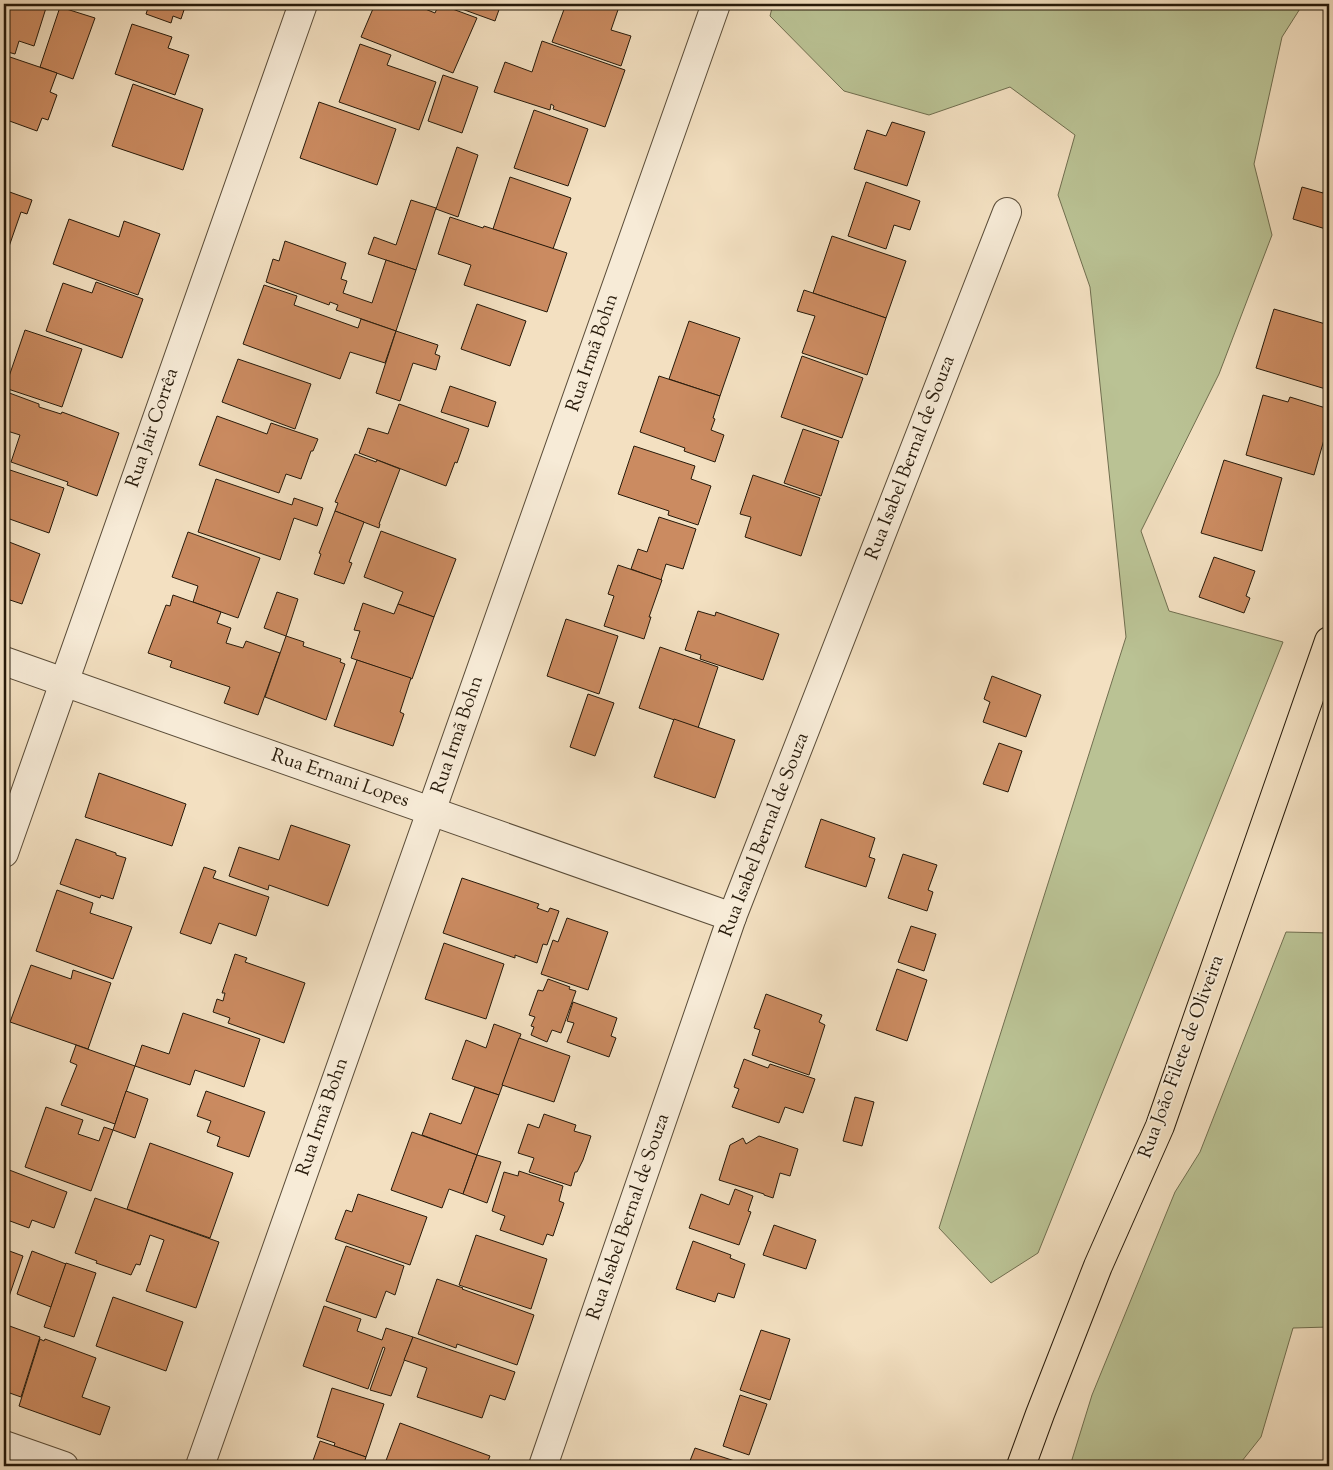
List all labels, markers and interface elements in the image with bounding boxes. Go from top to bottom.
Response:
street label: Rua Irmã Bohn [560,290,626,416]
street label: Rua Isabel Bernal de Souza [860,352,963,564]
street label: Rua Jair Corrêa [120,364,186,491]
street label: Rua Irmã Bohn [425,672,491,798]
street label: Rua Isabel Bernal de Souza [714,729,817,941]
street label: Rua Ernani Lopes [267,743,413,815]
street label: Rua João Filete de Oliveira [1133,951,1231,1162]
street label: Rua Irmã Bohn [290,1054,356,1180]
street label: Rua Isabel Bernal de Souza [581,1110,677,1324]

